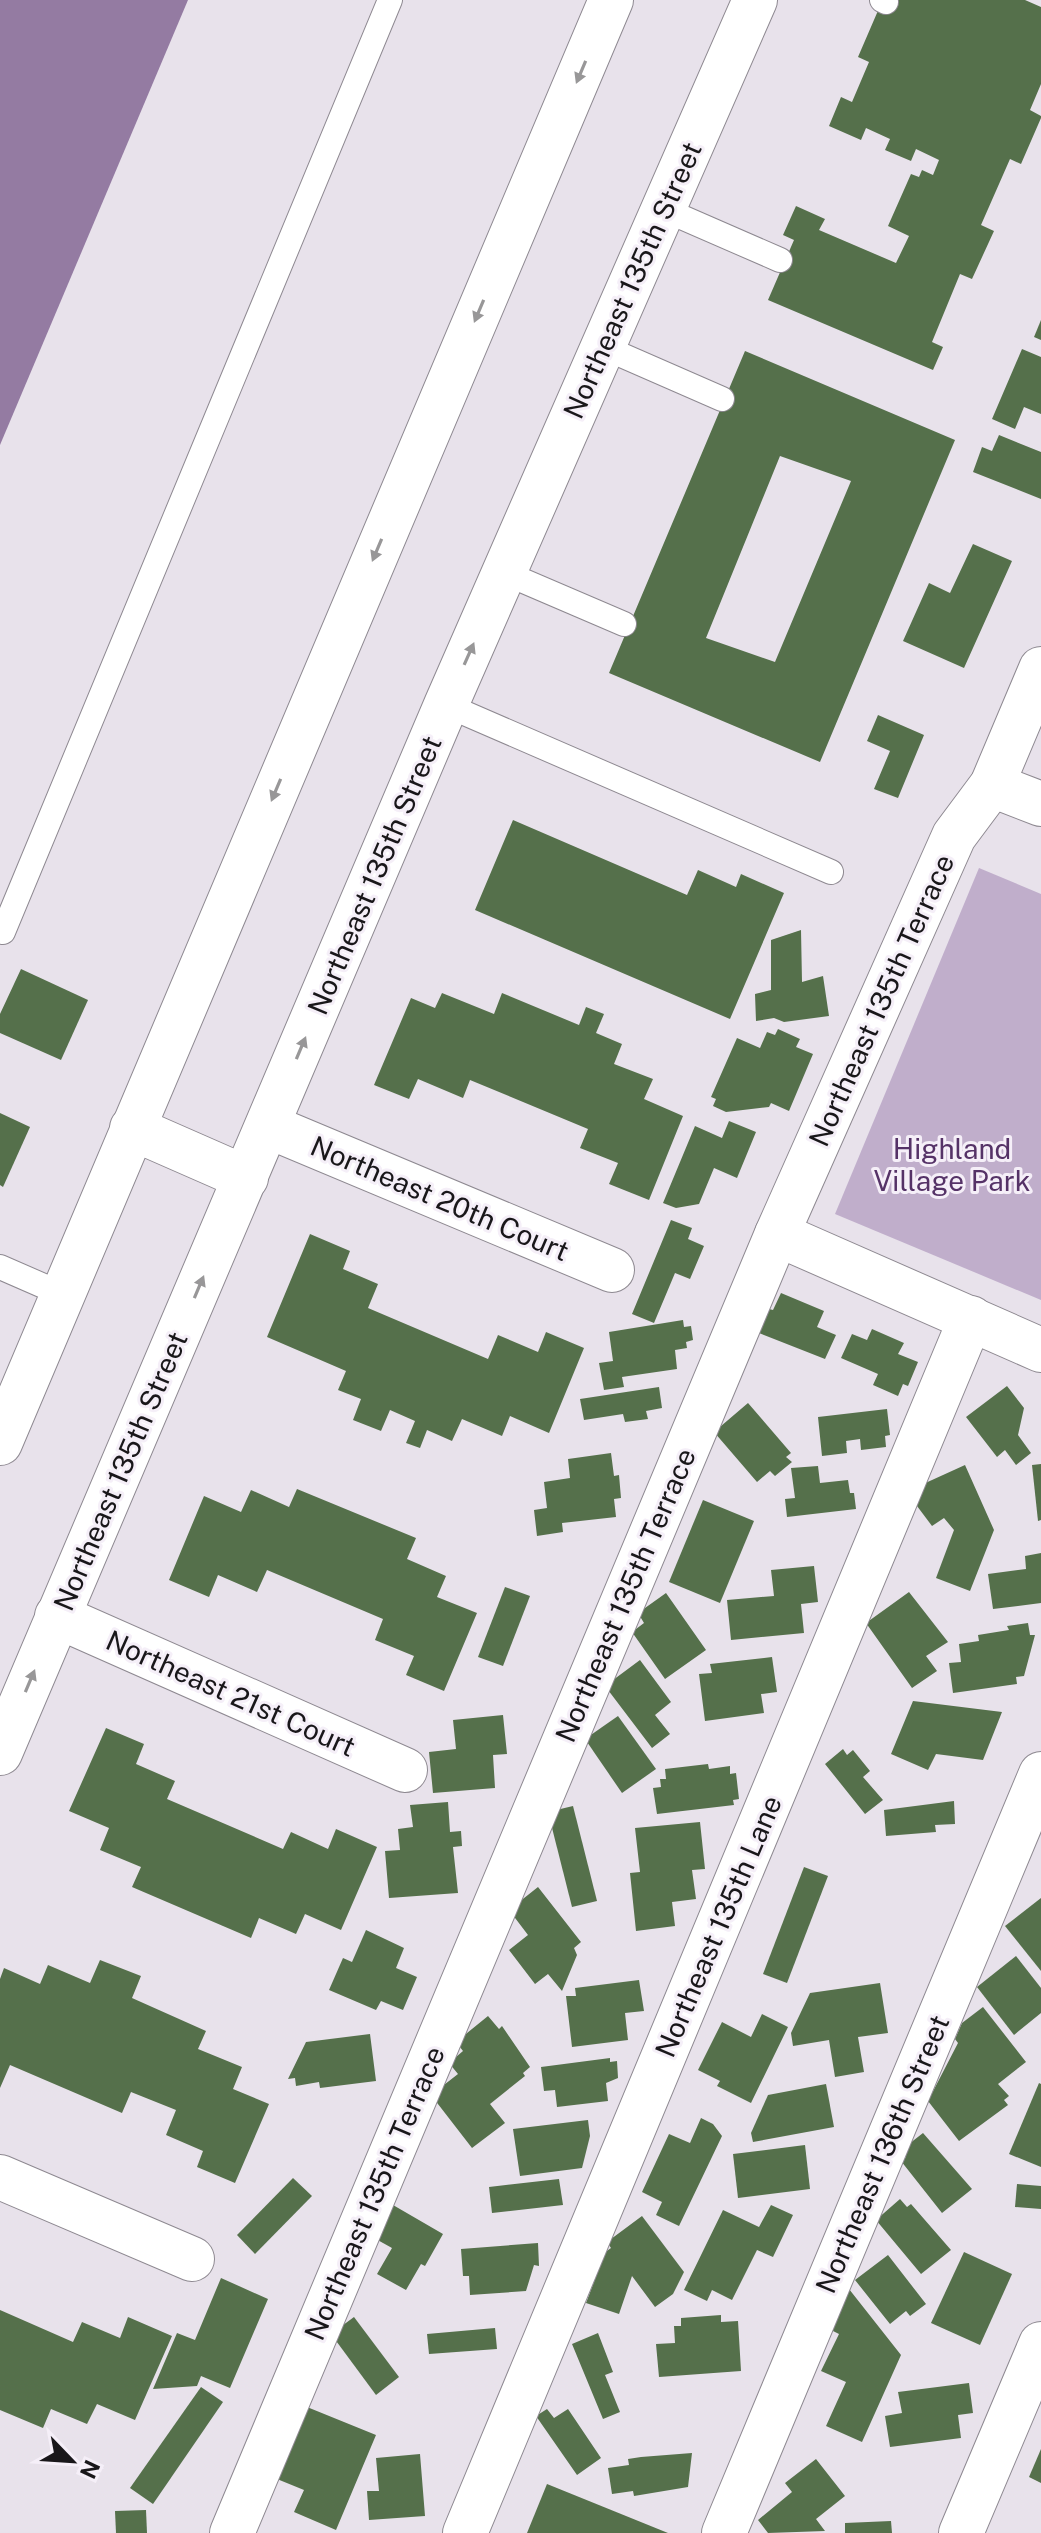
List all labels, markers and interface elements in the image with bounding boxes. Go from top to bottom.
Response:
one-way arrow [574,60,587,84]
street label: Northeast 135th Street [556,136,708,424]
one-way arrow [472,299,485,323]
one-way arrow [371,539,384,562]
one-way arrow [462,643,475,666]
street label: Northeast 135th Street [300,731,448,1019]
one-way arrow [269,778,282,802]
street label: Northeast 135th Terrace [802,849,960,1151]
one-way arrow [295,1036,308,1060]
street label: Northeast 20th Court [306,1129,574,1267]
park label: Highland Village Park [874,1132,1031,1197]
one-way arrow [193,1276,206,1299]
street label: Northeast 135th Street [46,1327,194,1615]
street label: Northeast 135th Terrace [548,1443,702,1747]
street label: Northeast 21st Court [101,1623,361,1763]
one-way arrow [24,1669,37,1693]
street label: Northeast 135th Lane [648,1790,788,2062]
street label: Northeast 136th Street [808,2010,956,2298]
street label: Northeast 135th Terrace [297,2041,451,2345]
north arrow [32,2421,112,2501]
text: N [75,2456,106,2483]

